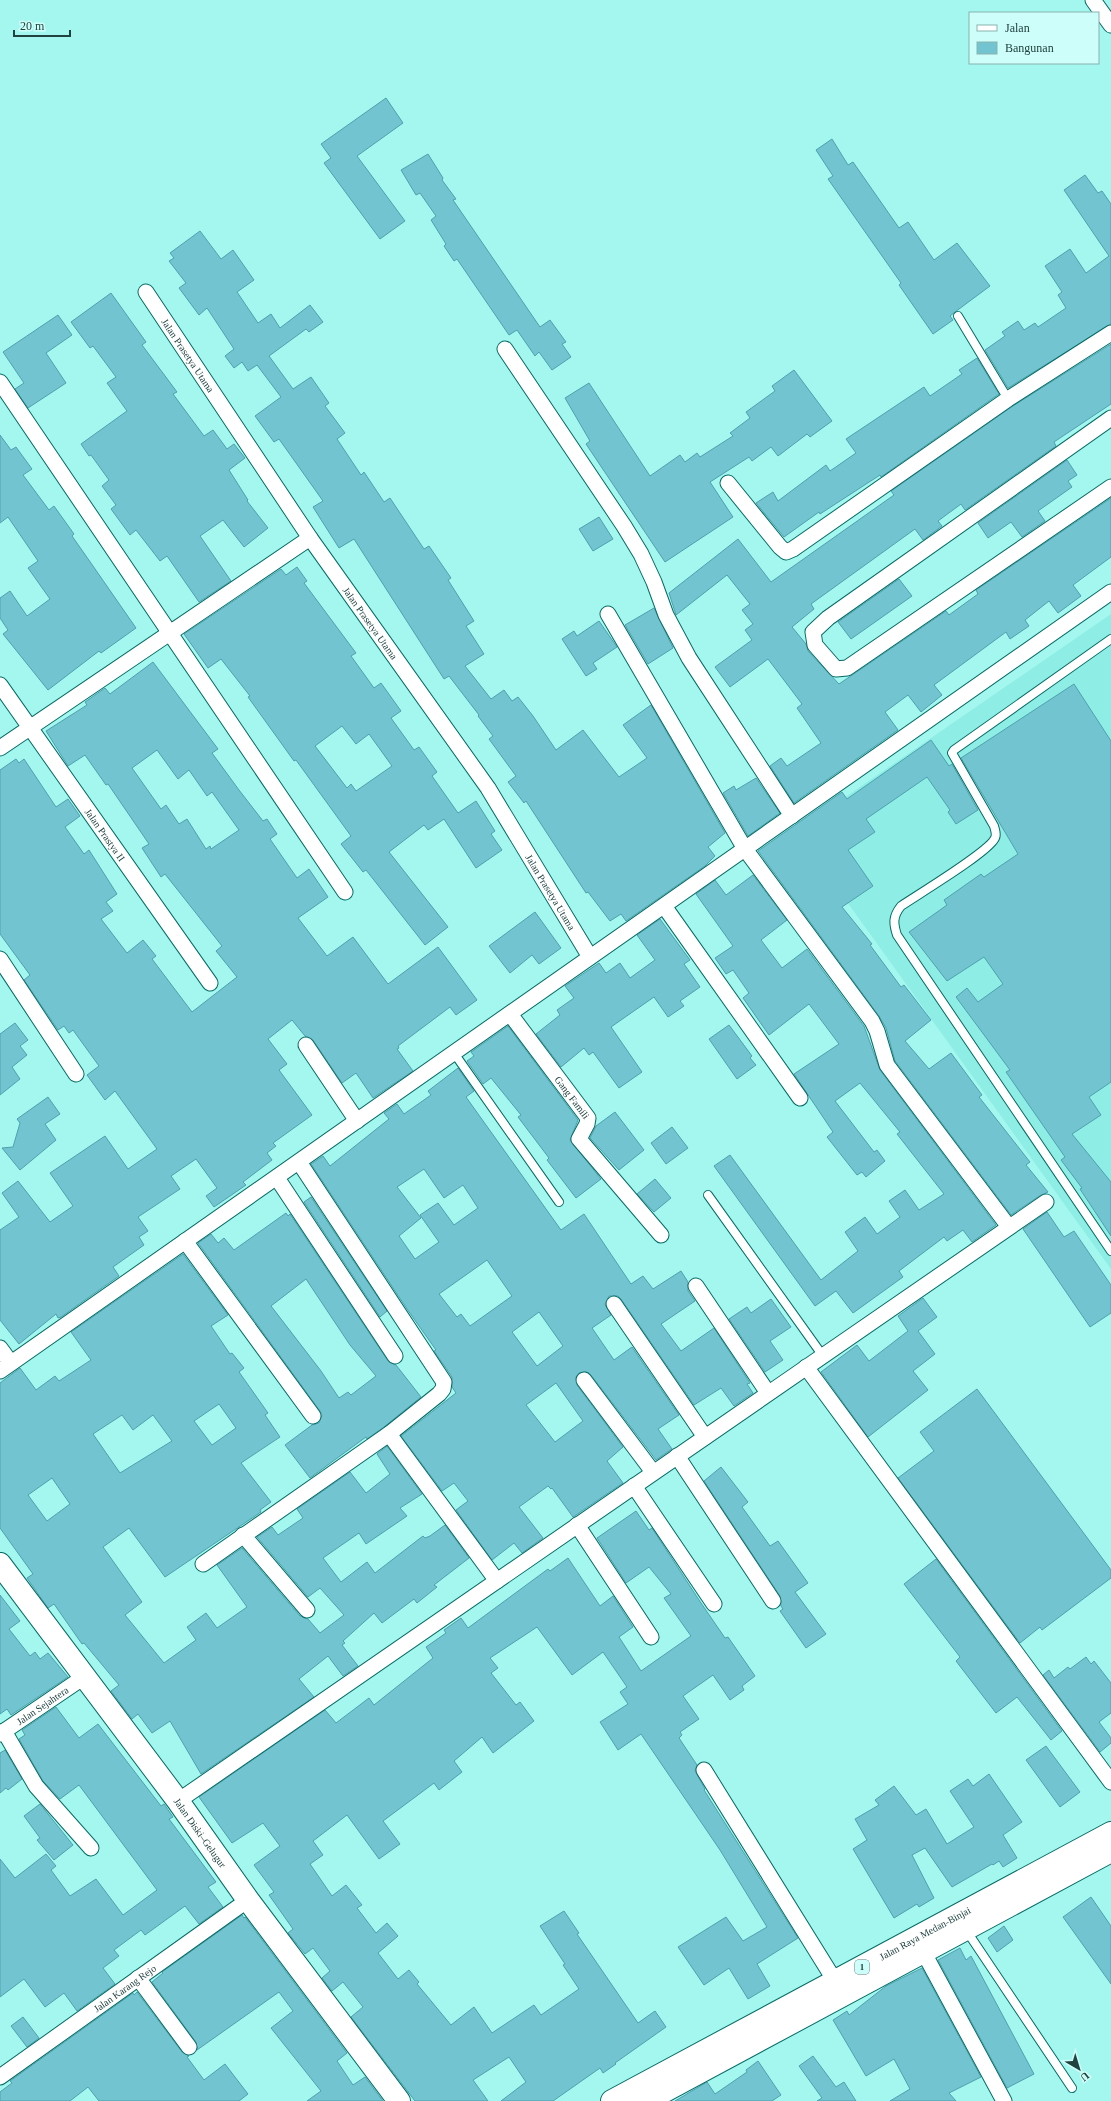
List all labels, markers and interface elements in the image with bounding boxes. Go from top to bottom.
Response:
scale bar [14,12,70,38]
legend [969,12,1099,64]
text: 20 m [20,19,45,33]
text: Jalan [1005,21,1030,35]
text: Bangunan [1005,41,1054,55]
street label: Jalan Prasetya Utama [159,317,217,395]
street label: Jalan Prasetya Utama [341,585,400,662]
street label: Jalan Prastya II [83,806,127,863]
street label: Jalan Prasetya Utama [523,852,578,932]
street label: Gang Famili [553,1074,592,1121]
street label: Jalan Sejahtera [14,1684,71,1727]
street label: Jalan Diski–Gelugur [172,1796,229,1870]
street label: Jalan Raya Medan-Binjai [878,1904,973,1962]
road number: 1 [855,1960,869,1974]
street label: Jalan Karang Rejo [92,1963,158,2014]
north arrow [1059,2049,1099,2089]
text: U [1078,2070,1092,2084]

